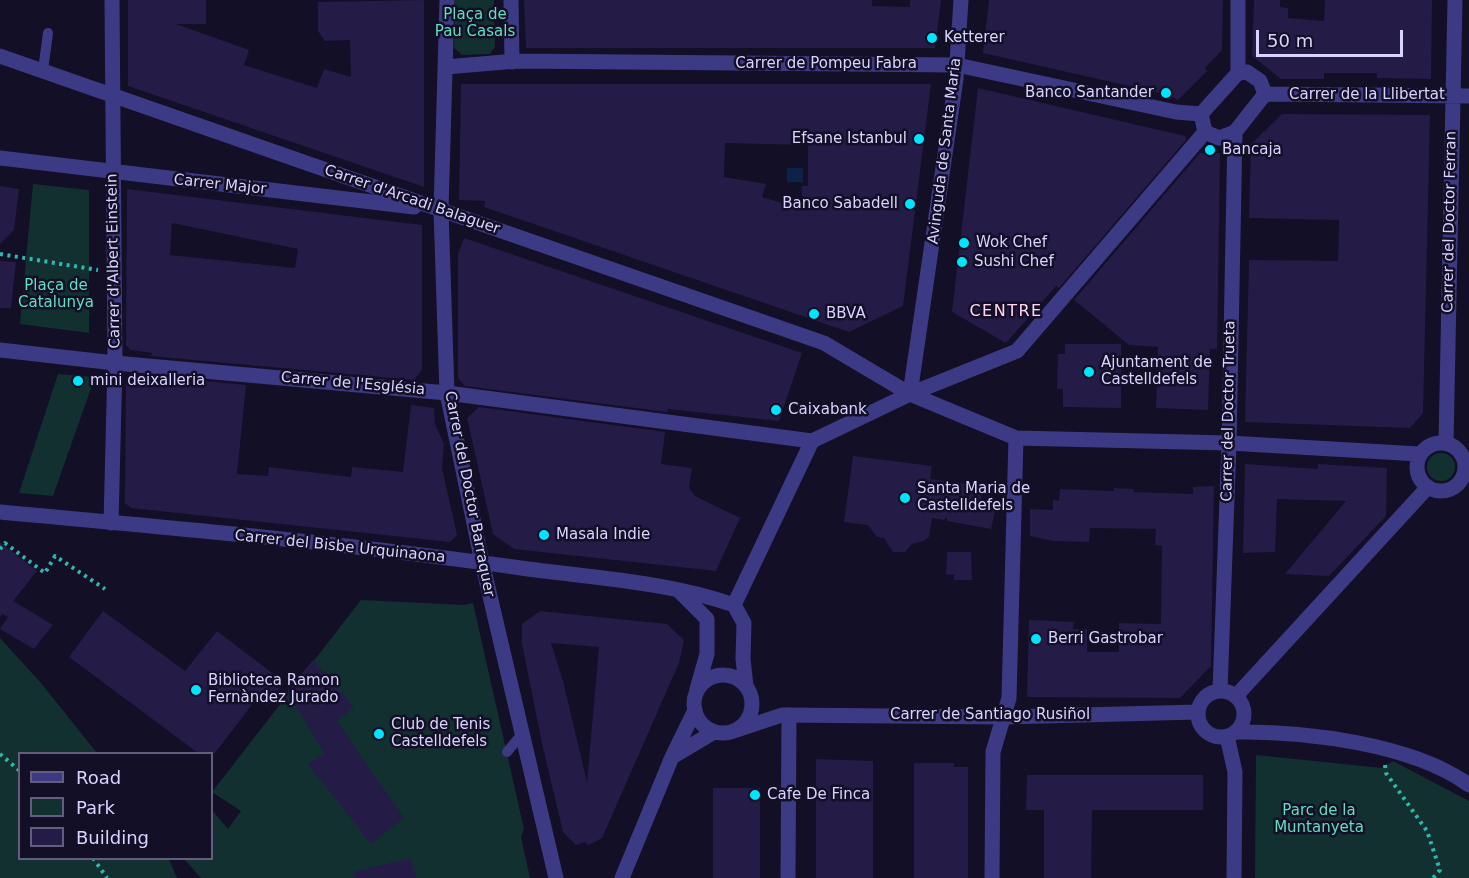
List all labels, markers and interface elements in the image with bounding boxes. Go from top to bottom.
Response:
park label: Plaça de Pau Casals [435,6,515,41]
scale bar [1259,18,1406,56]
place label: Ketterer [944,29,1005,47]
text: 50 m [1267,30,1313,51]
marker: Ketterer [925,31,939,45]
street label: Carrer de Pompeu Fabra [735,55,917,73]
street label: Avinguda de Santa Maria [925,57,965,245]
place label: Banco Santander [1025,84,1154,102]
marker: Banco Santander [1159,86,1173,100]
street label: Carrer de la Llibertat [1289,86,1445,104]
place label: Efsane Istanbul [792,130,907,148]
street label: Carrer del Doctor Ferran [1439,131,1461,313]
marker: Efsane Istanbul [912,132,926,146]
place label: Bancaja [1222,141,1282,159]
marker: Bancaja [1203,143,1217,157]
street label: Carrer d'Arcadi Balaguer [322,161,502,239]
street label: Carrer Major [173,171,267,199]
street label: Carrer d'Albert Einstein [103,173,125,349]
place label: Banco Sabadell [782,195,898,213]
marker: Banco Sabadell [903,197,917,211]
place label: Wok Chef [976,234,1047,252]
marker: Wok Chef [957,236,971,250]
place label: Sushi Chef [974,253,1054,271]
marker: Sushi Chef [955,255,969,269]
park label: Plaça de Catalunya [18,277,94,312]
district label: CENTRE [969,302,1043,322]
place label: BBVA [826,305,866,323]
marker: BBVA [807,307,821,321]
street label: Carrer del Doctor Trueta [1218,320,1240,502]
place label: Ajuntament de Castelldefels [1101,354,1212,389]
marker: Ajuntament de Castelldefels [1082,365,1096,379]
street label: Carrer de l'Església [280,369,426,399]
place label: mini deixalleria [90,372,205,390]
marker: mini deixalleria [71,374,85,388]
street label: Carrer del Doctor Barraquer [440,390,498,598]
place label: Caixabank [788,401,867,419]
marker: Caixabank [769,403,783,417]
place label: Santa Maria de Castelldefels [917,480,1030,515]
marker: Santa Maria de Castelldefels [898,491,912,505]
place label: Masala Indie [556,526,650,544]
street label: Carrer del Bisbe Urquinaona [234,527,446,567]
marker: Masala Indie [537,528,551,542]
place label: Berri Gastrobar [1048,630,1163,648]
marker: Berri Gastrobar [1029,632,1043,646]
place label: Biblioteca Ramon Fernàndez Jurado [208,672,339,707]
marker: Biblioteca Ramon Fernàndez Jurado [189,683,203,697]
street label: Carrer de Santiago Rusiñol [890,706,1090,724]
place label: Club de Tenis Castelldefels [391,716,490,751]
marker: Club de Tenis Castelldefels [372,727,386,741]
legend [18,752,213,860]
text: Road [76,767,121,788]
place label: Cafe De Finca [767,786,870,804]
marker: Cafe De Finca [748,788,762,802]
text: Park [76,797,115,818]
park label: Parc de la Muntanyeta [1274,802,1364,837]
text: Building [76,827,149,848]

